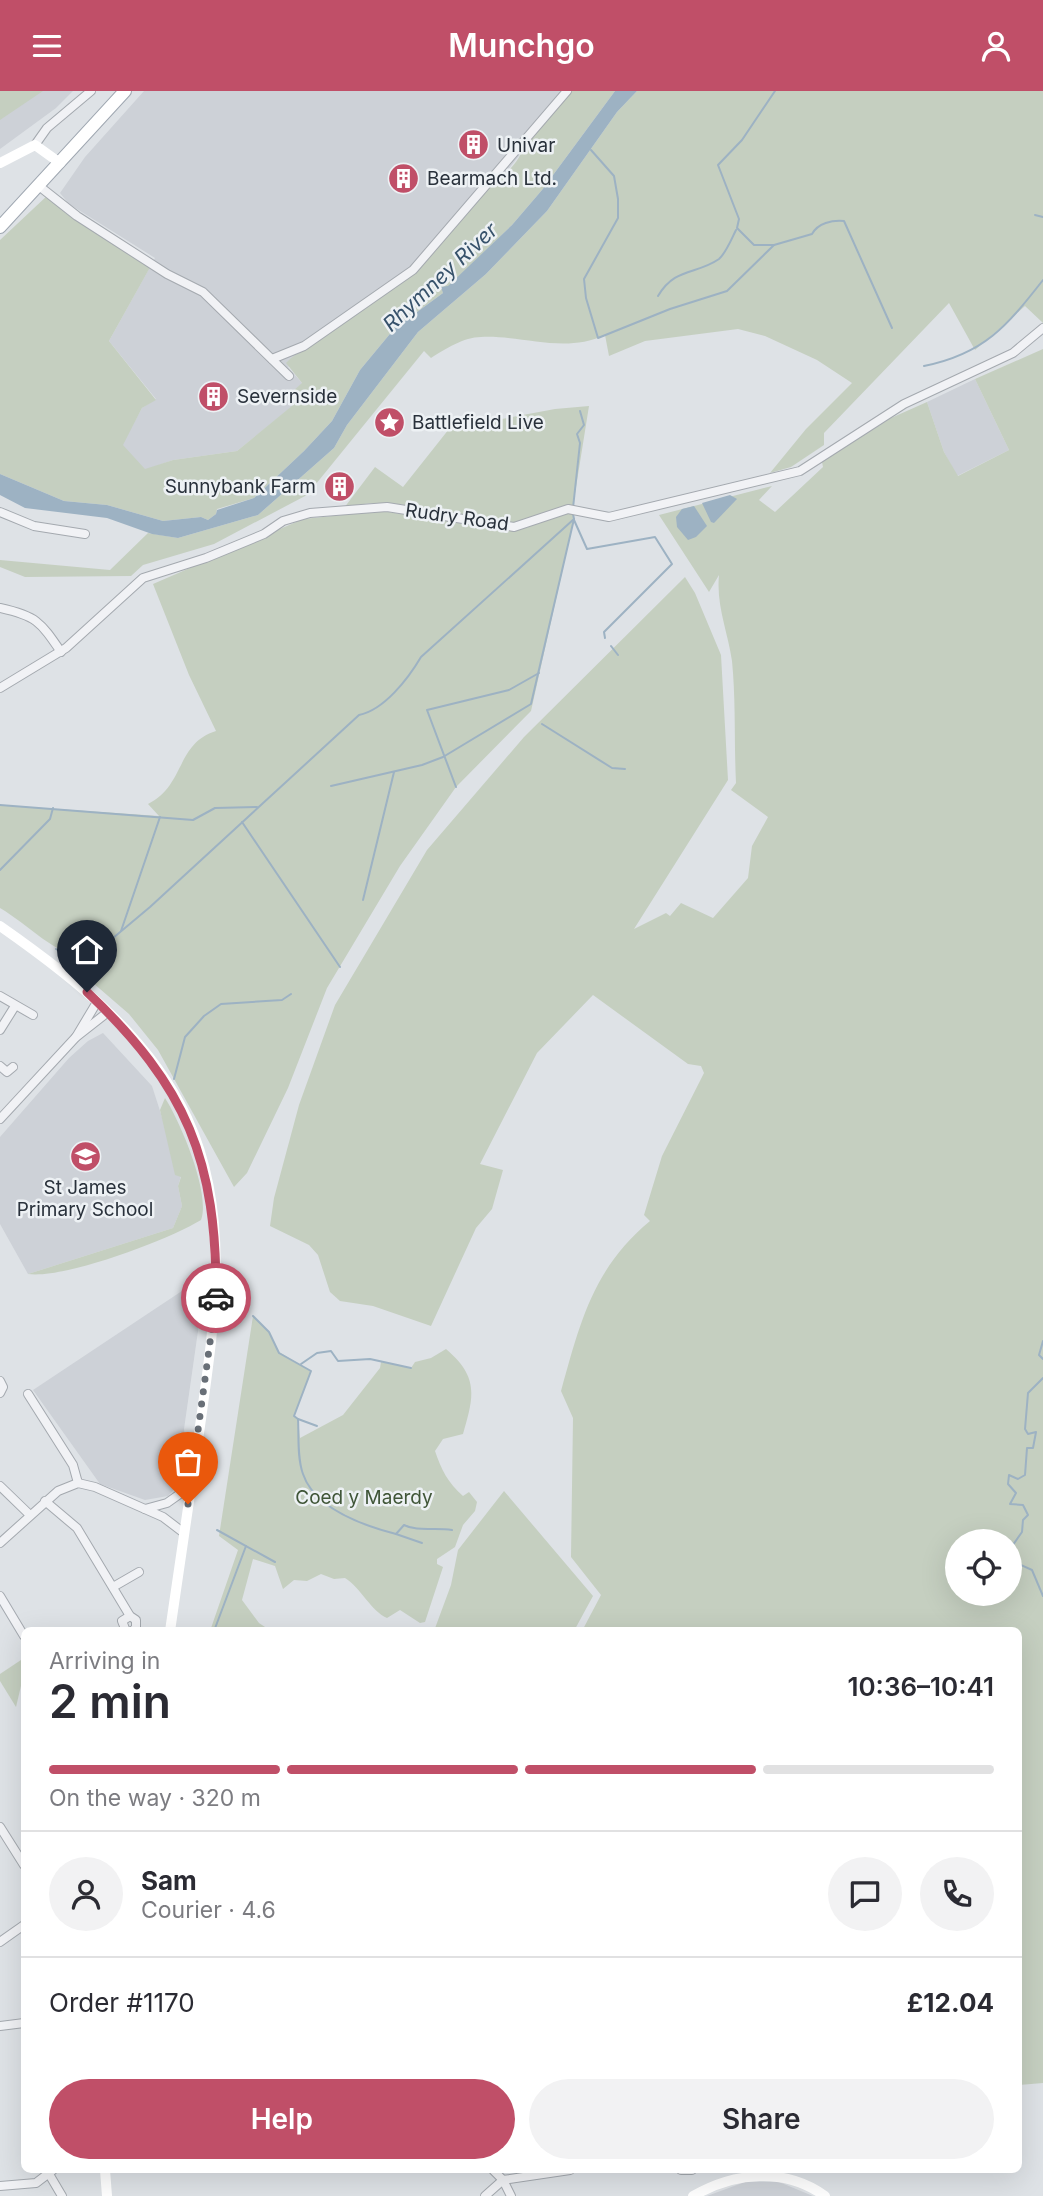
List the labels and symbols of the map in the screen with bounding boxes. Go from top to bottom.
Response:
building icon: Univar [457,128,491,162]
place label: Univar [497,134,555,157]
building icon: Bearmach Ltd. [387,161,421,195]
place label: Bearmach Ltd. [427,167,557,190]
water label: Rhymney River [377,217,503,336]
building icon: Severnside [197,379,231,413]
place label: Severnside [237,385,337,408]
place icon: Battlefield Live [372,405,406,439]
place label: Battlefield Live [412,411,544,434]
building icon: Sunnybank Farm [322,469,356,503]
place label: Sunnybank Farm [165,475,316,498]
street label: Rudry Road [404,498,510,536]
pin [57,920,117,992]
school or university icon: St James Primary School [68,1139,102,1173]
place label: St James Primary School [17,1176,153,1221]
courier [181,1263,251,1333]
pin [158,1432,218,1504]
park label: Coed y Maerdy [295,1486,433,1509]

